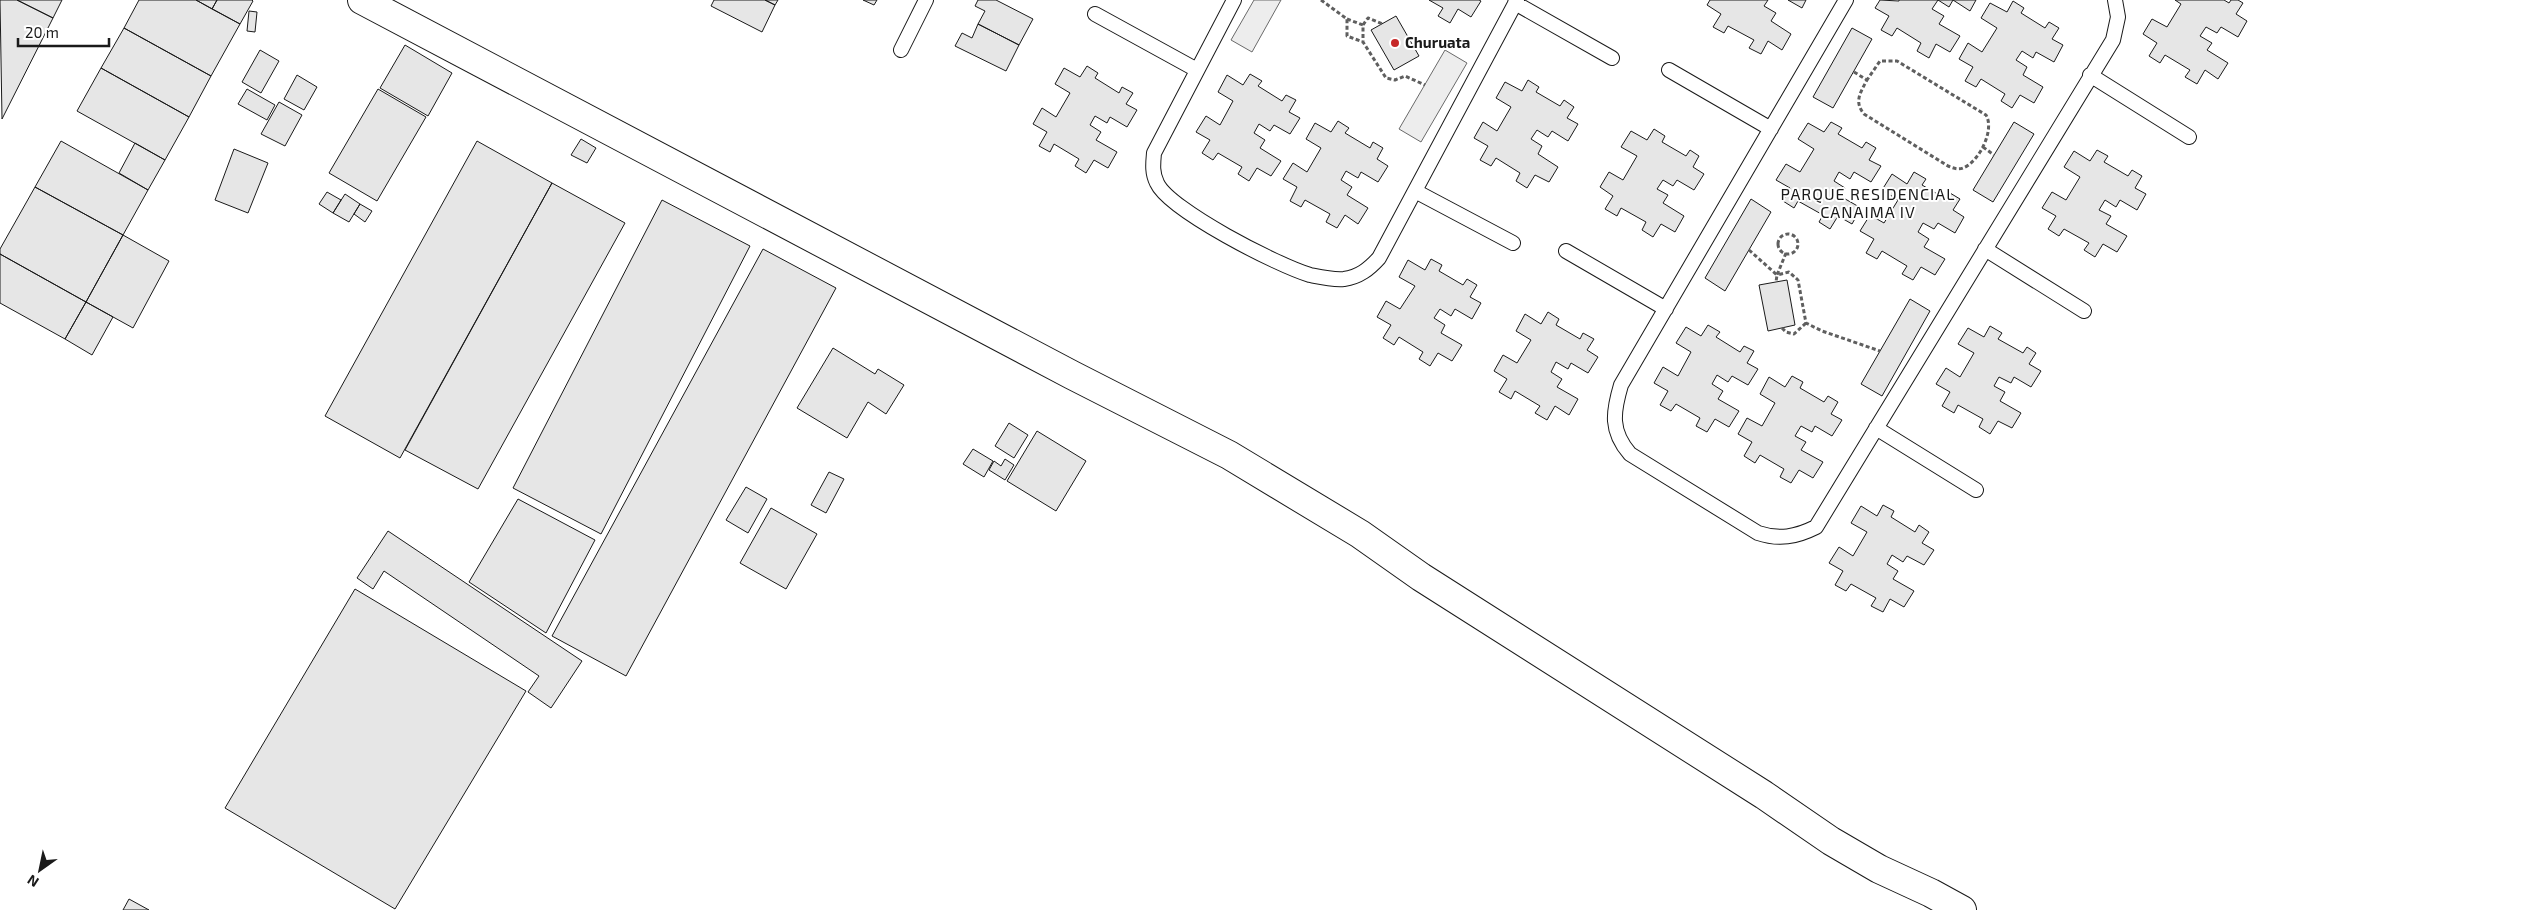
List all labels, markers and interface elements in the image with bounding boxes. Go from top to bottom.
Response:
scale bar [18,15,109,47]
text: 20 m [25,23,59,41]
place label: Churuata [1405,33,1470,51]
marker: Churuata [1389,37,1401,49]
district label: PARQUE RESIDENCIAL CANAIMA IV [1781,184,1955,221]
north arrow [15,845,65,895]
text: N [24,871,42,891]

